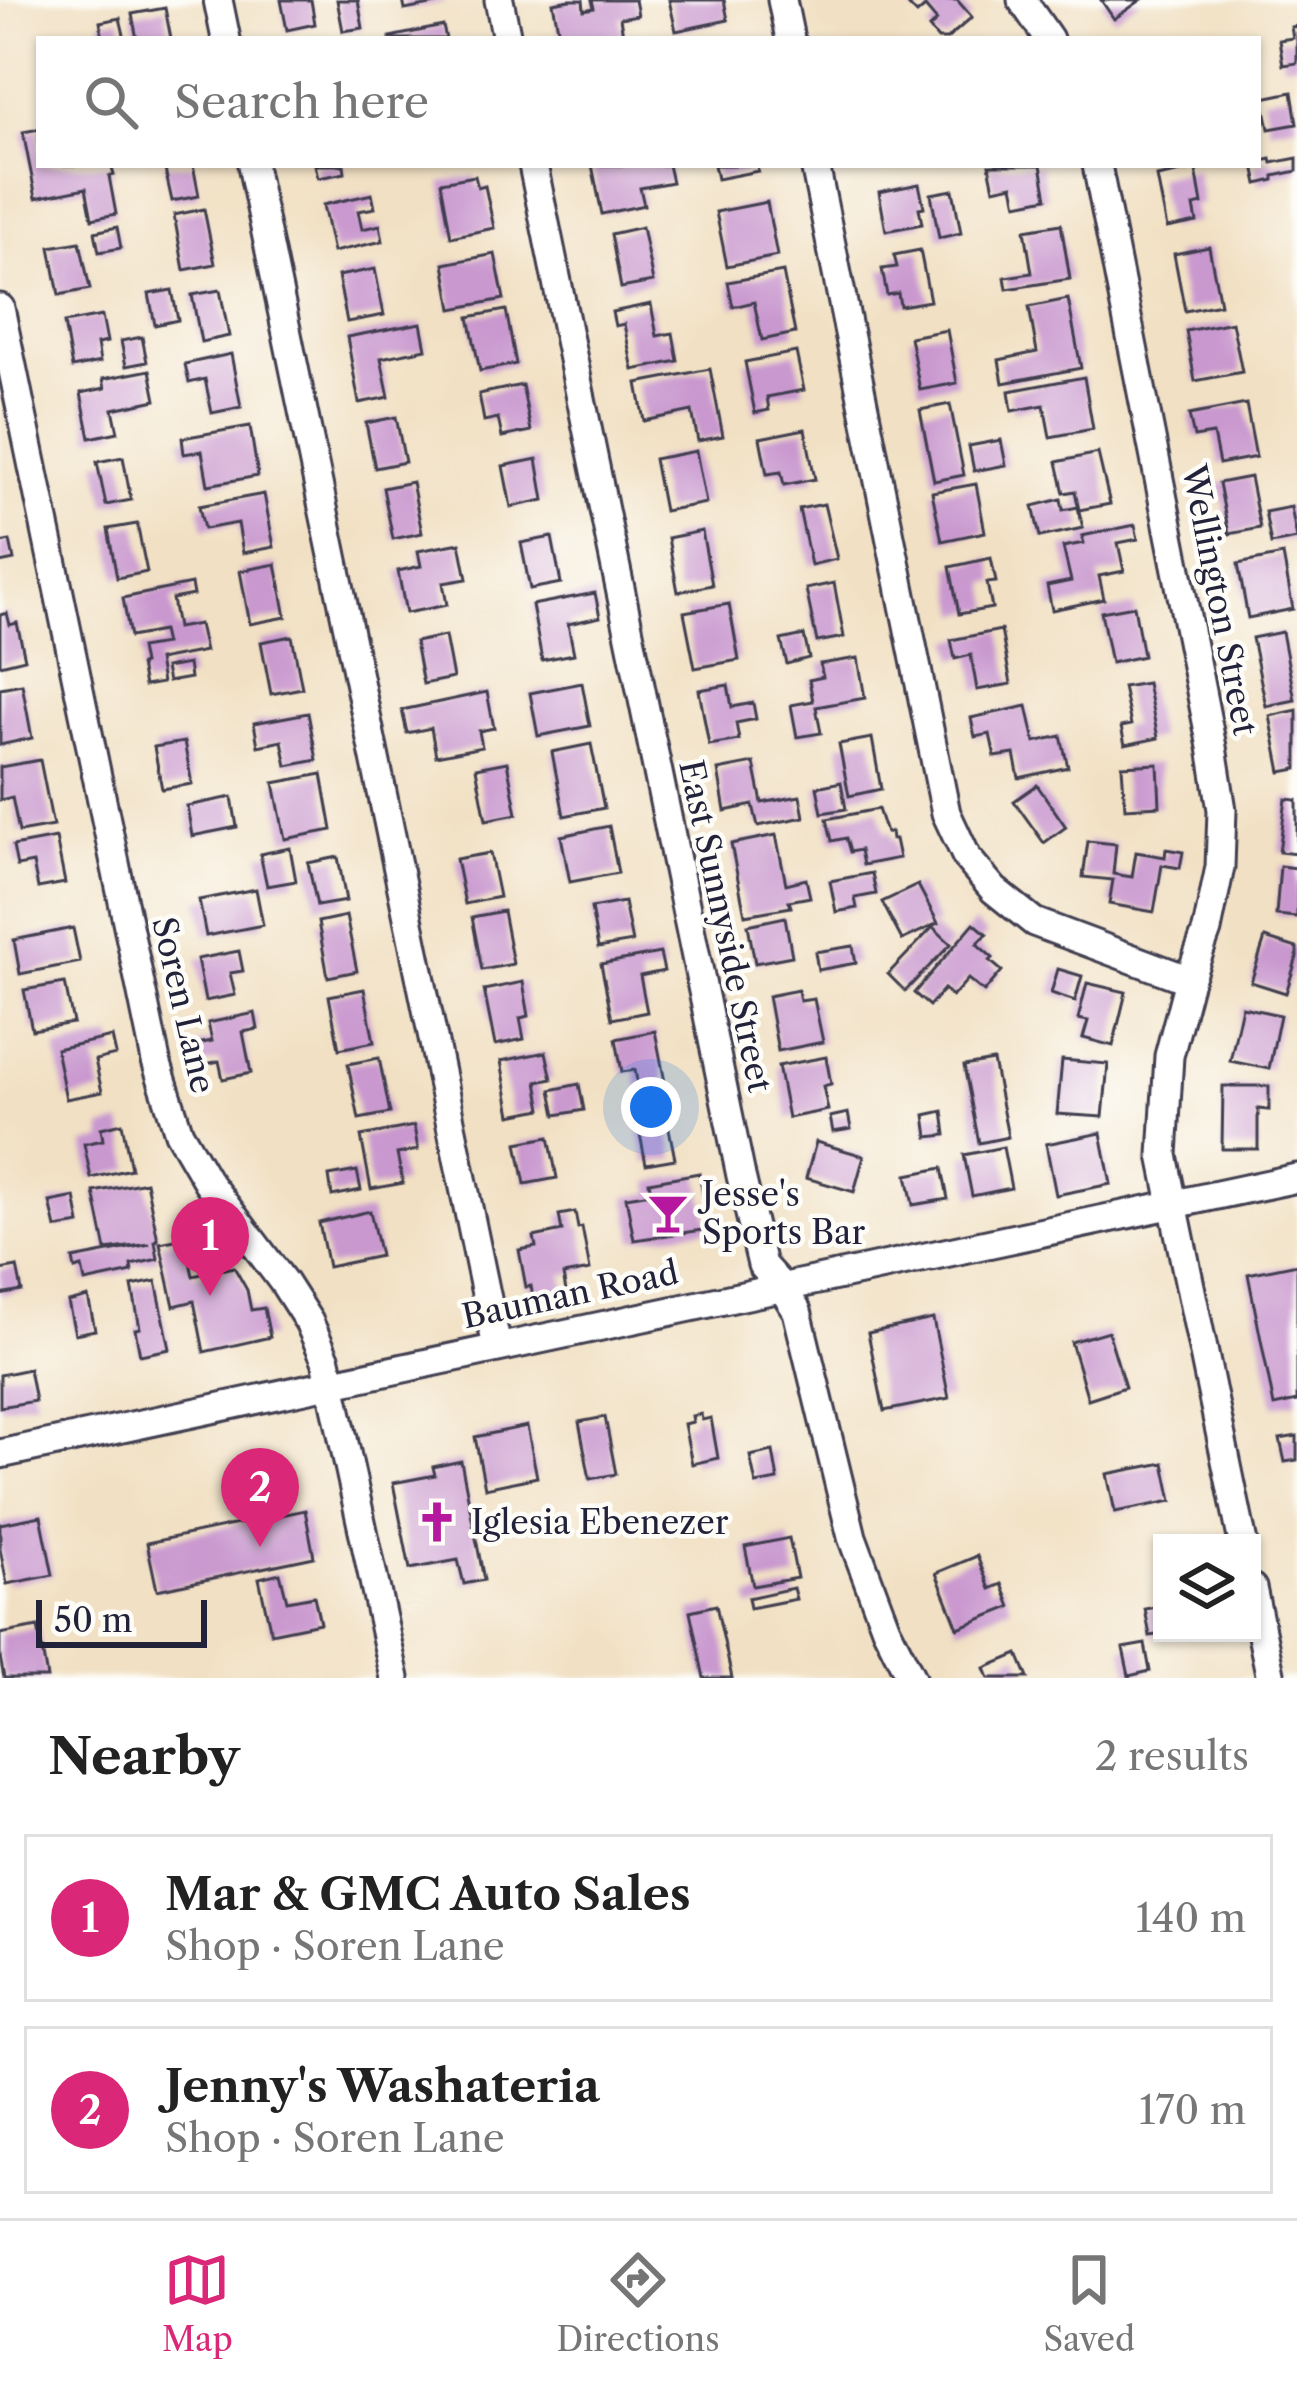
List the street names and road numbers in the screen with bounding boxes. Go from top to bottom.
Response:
street label: Wellington Street [1173,461,1266,739]
street label: East Sunnyside Street [670,756,781,1096]
street label: Soren Lane [143,913,224,1097]
street label: Bauman Road [458,1252,682,1337]

